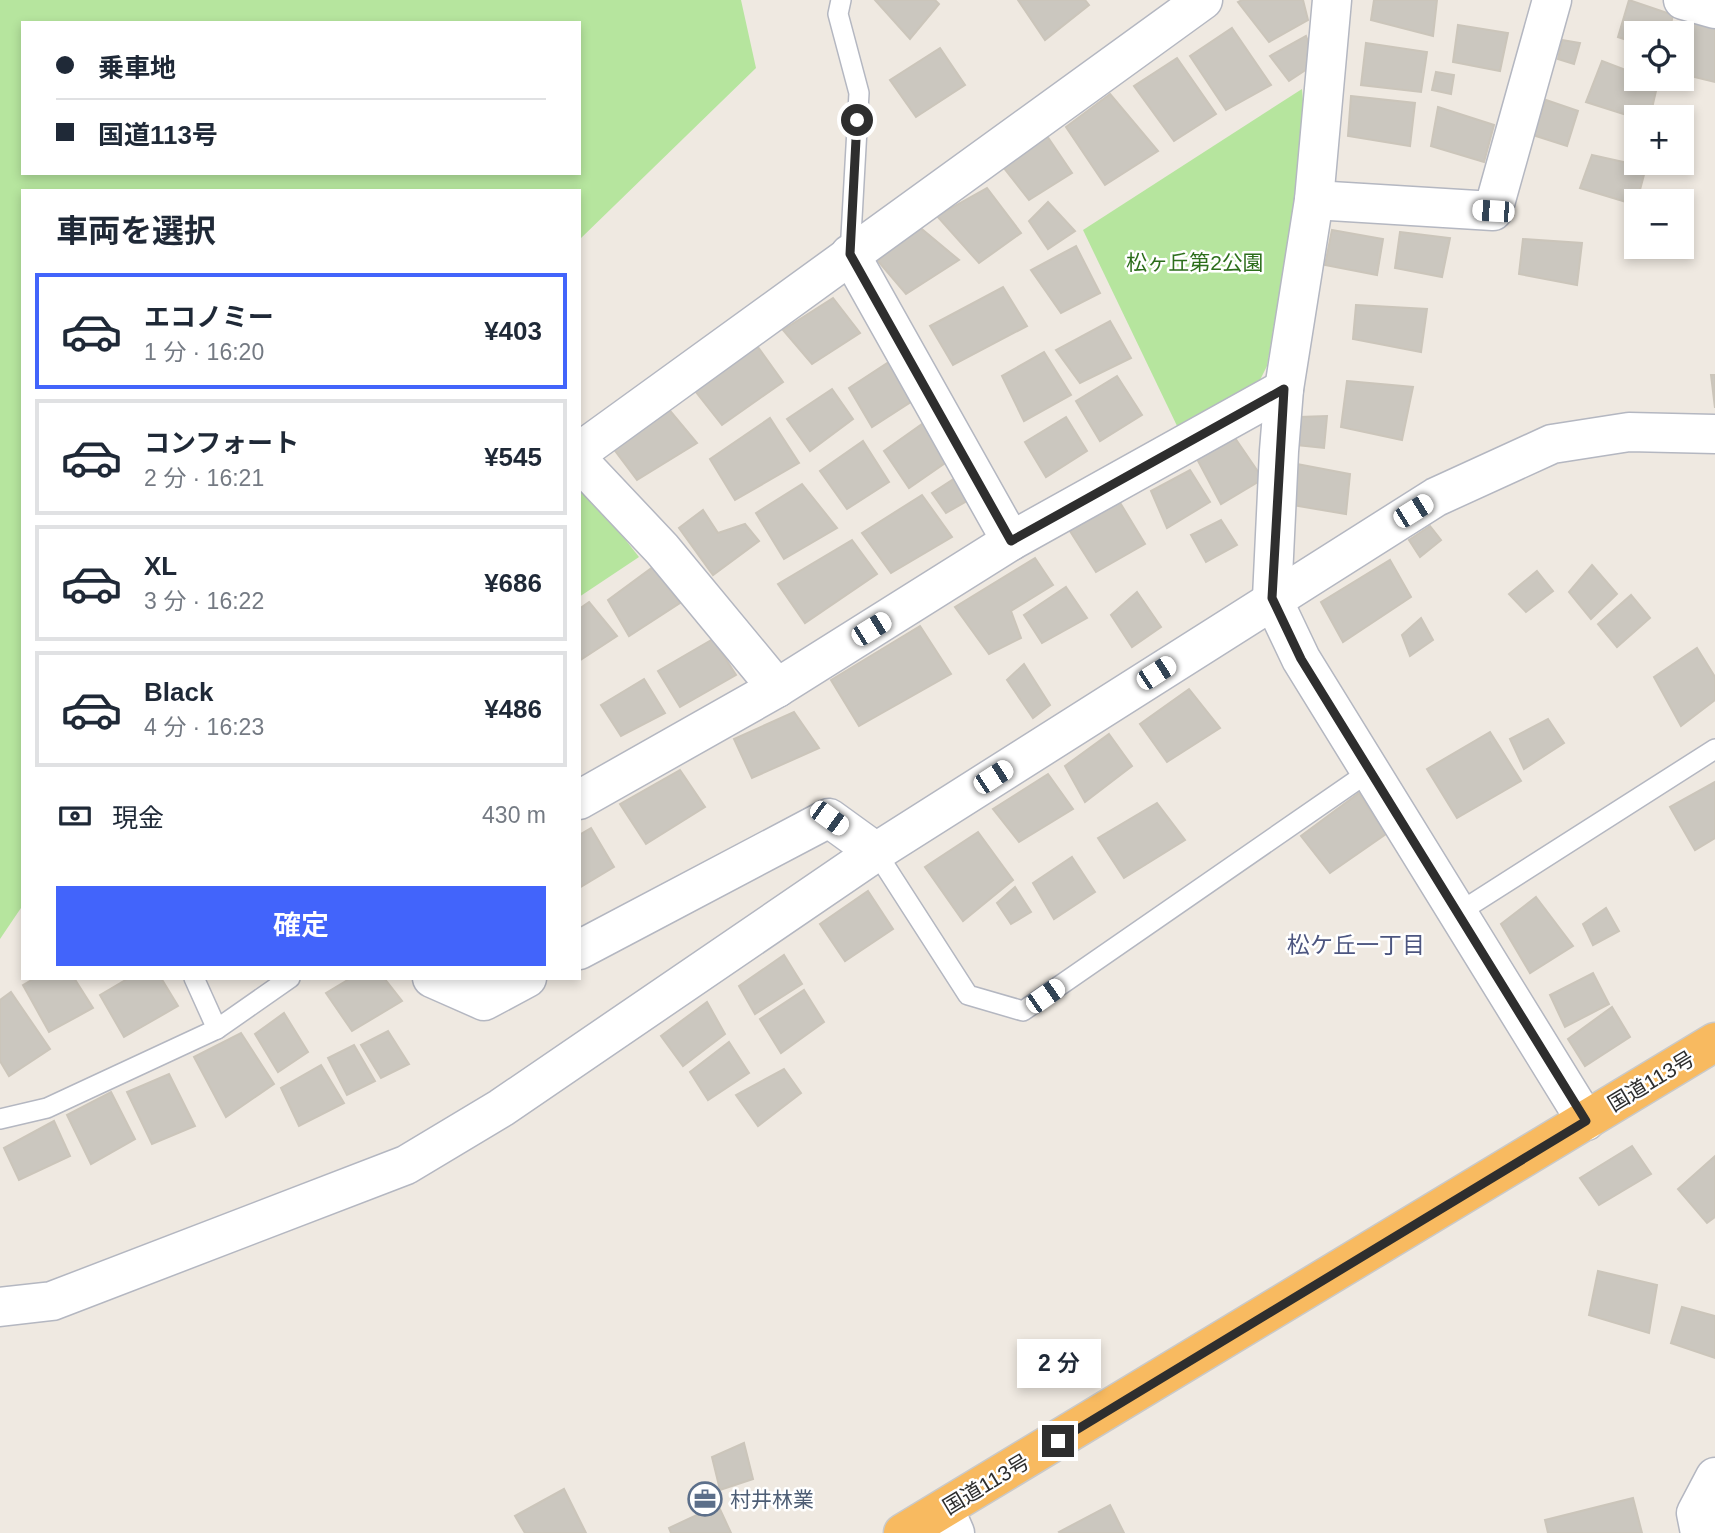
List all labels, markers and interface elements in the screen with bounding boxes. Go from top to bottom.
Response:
map controls [1624,21,1694,259]
button: locate [1624,21,1694,91]
text: 乗車地 [98,53,176,83]
route start [841,104,873,136]
button: + [1624,105,1694,175]
text: 国道113号 [98,120,218,150]
button: − [1624,189,1694,259]
car [1472,199,1515,223]
text: 車両を選択 [56,213,216,249]
park label: 松ヶ丘第2公園 [1126,251,1264,274]
icon: car [60,300,123,363]
text: エコノミー [144,302,274,332]
text: ¥403 [484,316,542,346]
text: 1 分 · 16:20 [144,339,264,365]
icon: car [60,426,123,489]
text: コンフォート [144,428,299,458]
text: ¥545 [484,442,542,472]
text: 2 分 · 16:21 [144,465,264,491]
car [1390,491,1437,531]
text: XL [144,551,177,581]
icon: car [60,552,123,615]
text: ¥686 [484,568,542,598]
text: 3 分 · 16:22 [144,588,264,614]
car [848,609,895,649]
car [1133,653,1180,693]
text: Black [144,677,213,707]
icon: car [60,678,123,741]
text: ¥486 [484,694,542,724]
text: 4 分 · 16:23 [144,714,264,740]
car [970,757,1017,797]
icon: cash [56,797,94,835]
car [806,797,853,839]
text: 430 m [482,802,546,828]
text: 現金 [112,803,164,833]
button: 確定 [56,886,546,966]
district label: 松ケ丘一丁目 [1287,932,1425,958]
car [1022,975,1069,1017]
street label: 国道113号 [1604,1046,1698,1116]
callout: 2 分 [1016,1340,1100,1388]
text: 2 分 [1038,1350,1080,1376]
route end [1042,1425,1074,1457]
street label: 国道113号 [939,1449,1033,1519]
office icon: 村井林業 [686,1480,724,1518]
place label: 村井林業 [730,1488,814,1511]

